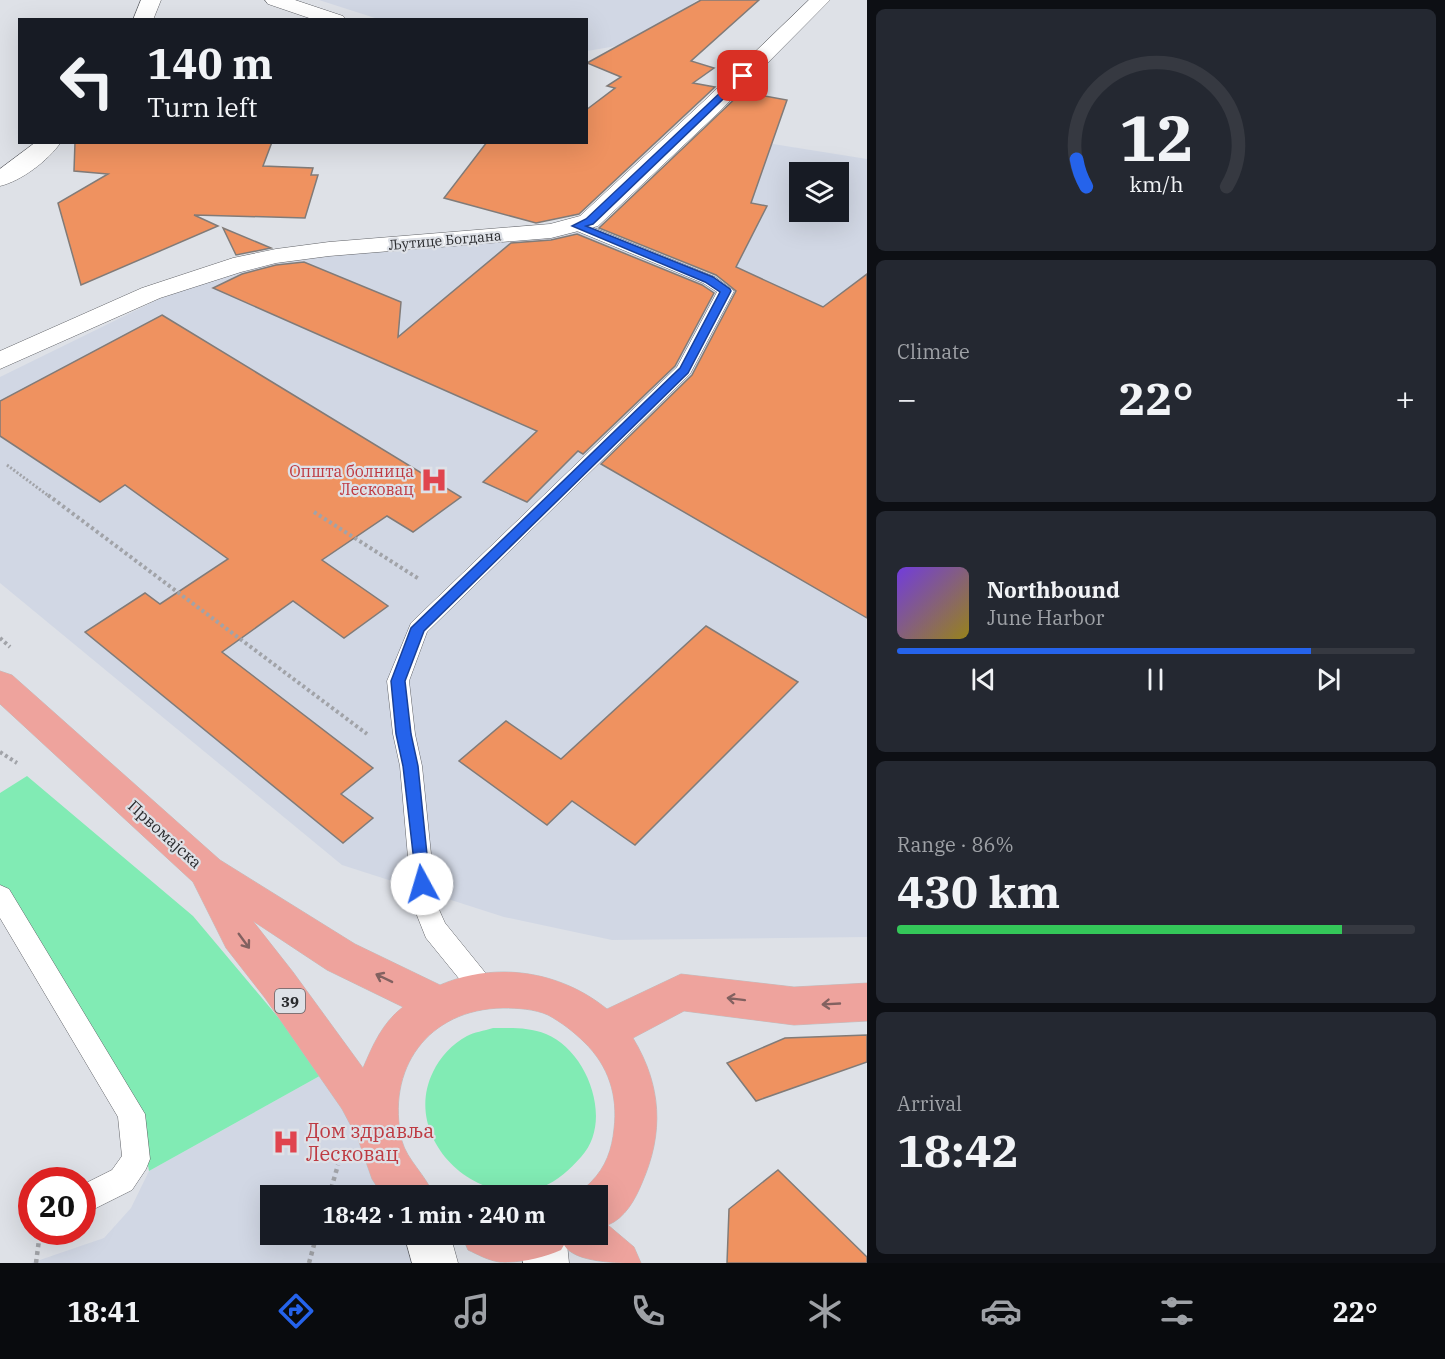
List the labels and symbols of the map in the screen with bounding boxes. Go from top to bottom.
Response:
pin [717,50,768,101]
street label: Љутице Богдана [388,226,503,254]
place label: Општа болница Лесковац [289,461,414,499]
hospital icon: Општа болница Лесковац [419,465,449,495]
street label: Првомајска [124,796,206,872]
position arrow [390,852,454,916]
one-way arrow [237,932,250,948]
one-way arrow [376,971,394,983]
road number: 39 [275,989,305,1013]
one-way arrow [727,993,746,1004]
one-way arrow [821,999,841,1010]
place label: Дом здравља Лесковац [306,1117,434,1167]
hospital icon: Дом здравља Лесковац [271,1127,301,1157]
speed limit sign: 20 [18,1167,96,1245]

